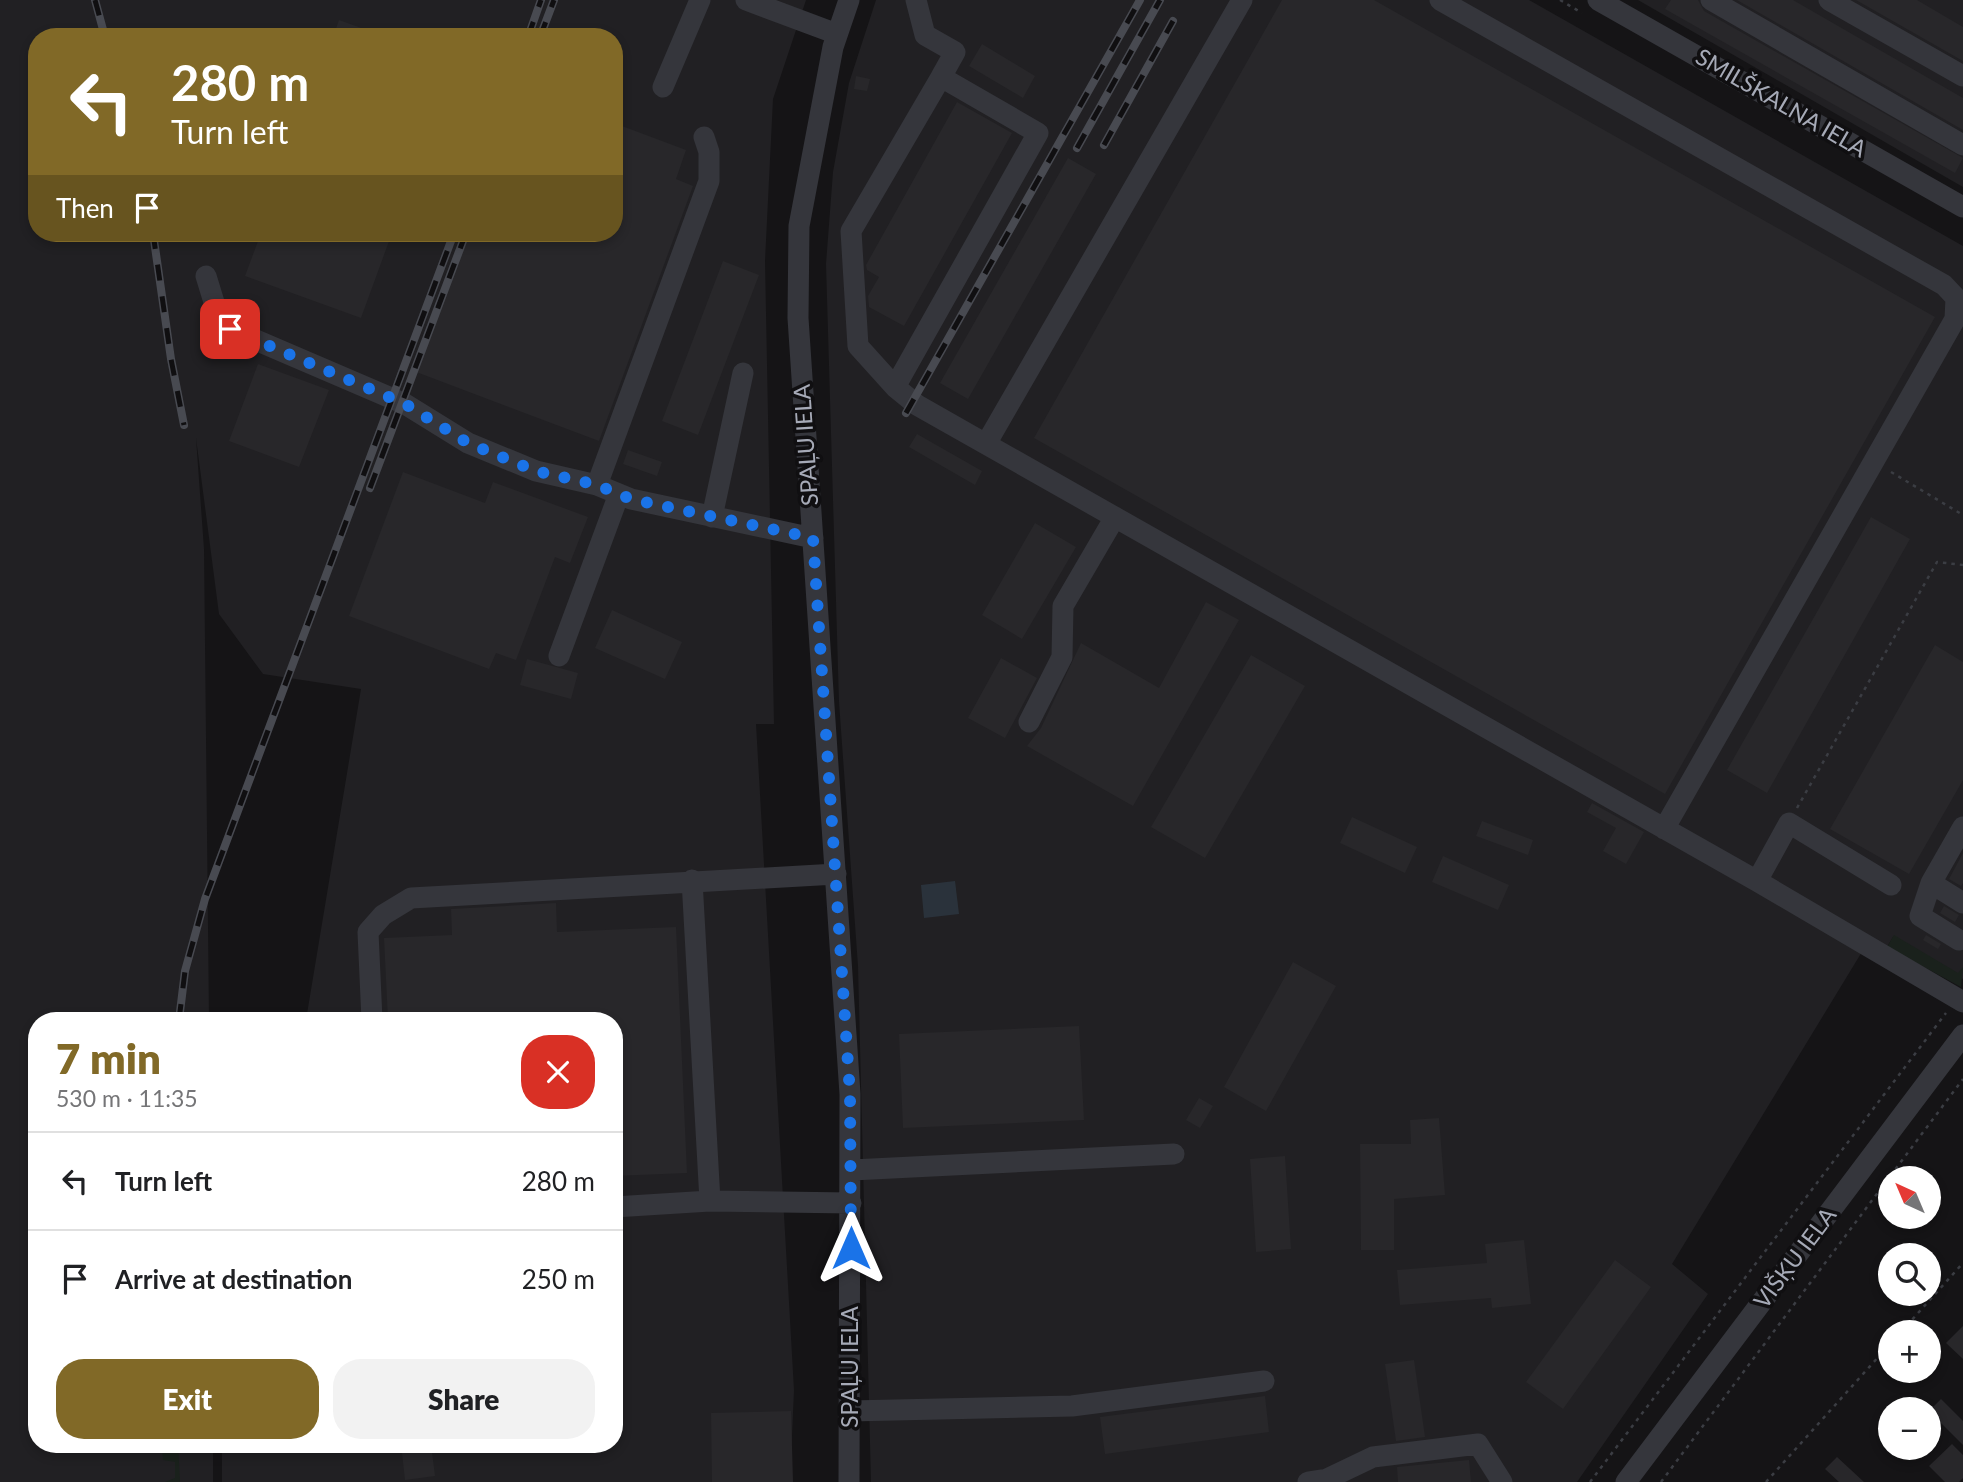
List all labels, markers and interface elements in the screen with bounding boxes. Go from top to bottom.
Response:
street label: SMILŠKALNA IELA [1691,42,1872,163]
text: 280 m [171,53,309,111]
icon: left [56,56,147,147]
text: Turn left [171,112,288,151]
icon: arrive [128,189,166,227]
text: Then [56,192,114,224]
pin [200,299,260,359]
icon: arrive [211,310,249,348]
street label: SPAĻU IELA [787,383,823,507]
text: 7 min [56,1033,161,1083]
button: close [521,1035,595,1109]
text: 530 m · 11:35 [56,1084,198,1112]
icon: left [56,1162,94,1200]
text: Turn left [115,1165,212,1197]
text: 280 m [522,1165,595,1197]
north arrow [1878,1166,1941,1228]
map controls [1878,1166,1941,1460]
street label: VIŠĶU IELA [1747,1201,1842,1314]
position arrow [814,1211,888,1285]
button: search [1878,1243,1941,1306]
icon: arrive [56,1260,94,1298]
text: Arrive at destination [115,1263,352,1295]
text: 250 m [522,1263,595,1295]
street label: SPAĻU IELA [835,1306,863,1428]
button: + [1878,1320,1941,1383]
button: Exit [56,1359,319,1439]
button: Share [333,1359,595,1439]
button: − [1878,1397,1941,1460]

